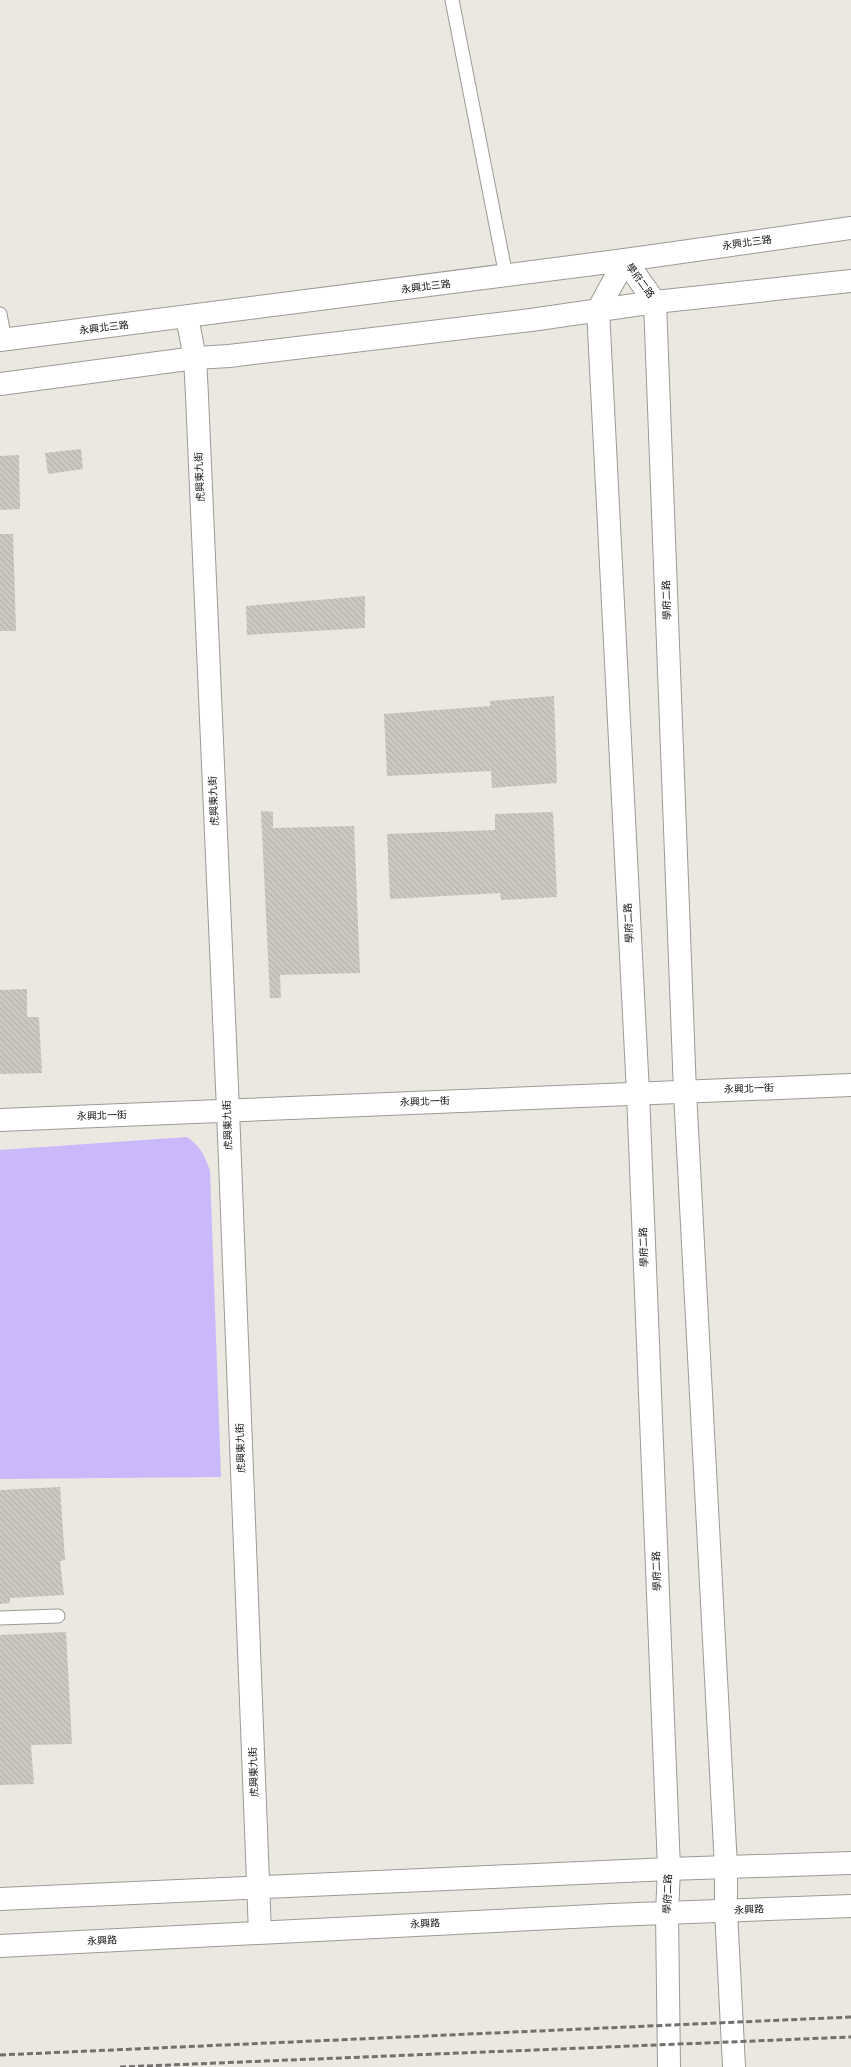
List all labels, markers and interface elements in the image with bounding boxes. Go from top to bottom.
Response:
street label: 永興北三路 [721,233,773,253]
street label: 學府二路 [623,261,657,301]
street label: 永興北三路 [400,277,452,297]
street label: 永興北三路 [78,318,130,338]
street label: 虎興東九街 [192,452,208,502]
street label: 學府二路 [659,580,675,620]
street label: 虎興東九街 [206,776,222,826]
street label: 學府二路 [621,903,637,943]
street label: 永興北一街 [724,1081,774,1097]
street label: 永興北一街 [400,1094,450,1110]
street label: 虎興東九街 [220,1100,236,1150]
street label: 永興北一街 [77,1108,127,1124]
street label: 學府二路 [636,1227,652,1267]
street label: 虎興東九街 [233,1423,249,1473]
street label: 學府二路 [649,1551,665,1591]
street label: 虎興東九街 [246,1747,262,1797]
street label: 學府二路 [660,1874,676,1914]
street label: 永興路 [734,1902,764,1918]
street label: 永興路 [410,1916,440,1932]
street label: 永興路 [87,1933,117,1949]

